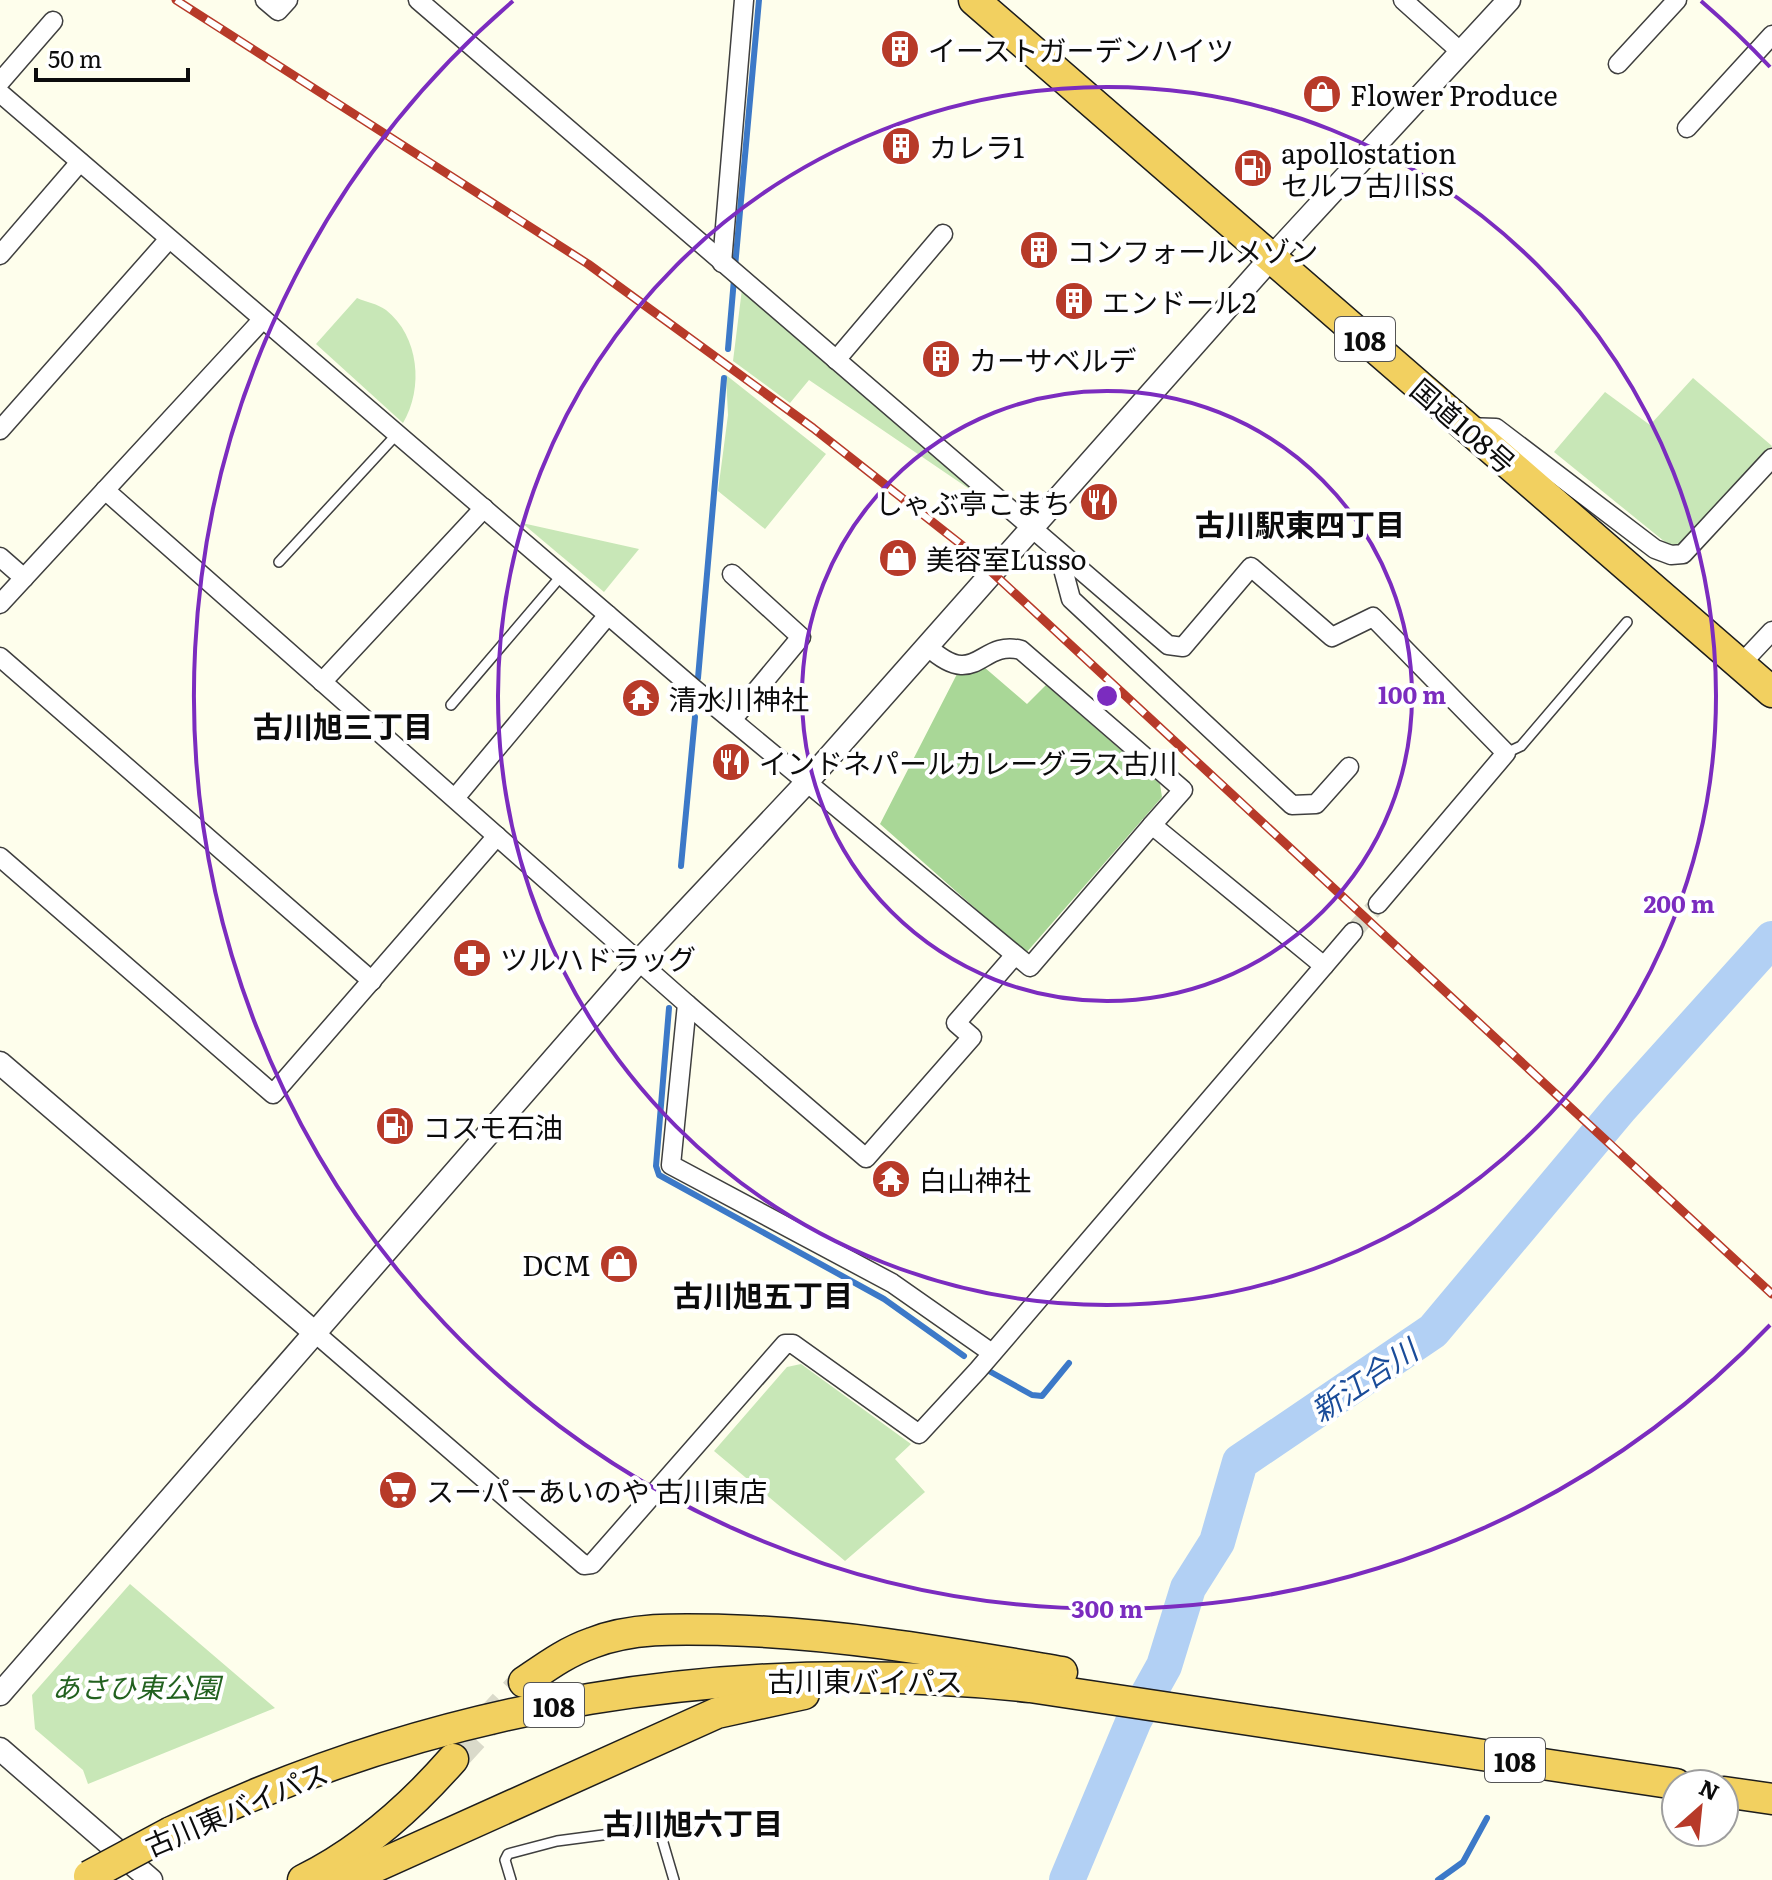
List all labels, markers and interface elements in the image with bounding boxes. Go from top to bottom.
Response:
building icon: イーストガーデンハイツ [879,28,921,70]
place label: イーストガーデンハイツ [928,28,1234,70]
scale bar [36,32,188,82]
text: 50 m [48,40,102,75]
shop icon: Flower Produce [1301,73,1343,115]
place label: Flower Produce [1350,73,1558,115]
building icon: カレラ1 [880,125,922,167]
place label: カレラ1 [929,125,1024,167]
place label: apollostation セルフ古川SS [1281,131,1457,205]
fuel station icon: apollostation セルフ古川SS [1232,147,1274,189]
building icon: コンフォールメゾン [1018,229,1060,271]
place label: コンフォールメゾン [1067,229,1318,271]
building icon: エンドール2 [1053,280,1095,322]
place label: エンドール2 [1102,280,1256,322]
road number: 108 [1335,317,1395,361]
building icon: カーサベルデ [920,338,962,380]
place label: カーサベルデ [969,338,1136,380]
street label: 国道108号 [1402,367,1526,483]
place label: しゃぶ亭こまち [875,481,1071,523]
restaurant icon: しゃぶ亭こまち [1078,481,1120,523]
district label: 古川駅東四丁目 [1195,501,1405,545]
shop icon: 美容室Lusso [877,537,919,579]
place label: 美容室Lusso [926,537,1087,579]
text: 100 m [1378,676,1446,711]
temple icon: 清水川神社 [620,677,662,719]
place label: 清水川神社 [669,677,809,719]
centre of rings [1093,682,1121,710]
district label: 古川旭三丁目 [253,703,433,747]
restaurant icon: インドネパールカレーグラス古川 [710,741,752,783]
place label: インドネパールカレーグラス古川 [759,741,1178,783]
text: 200 m [1643,885,1715,920]
pharmacy icon: ツルハドラッグ [451,937,493,979]
place label: ツルハドラッグ [500,937,696,979]
fuel station icon: コスモ石油 [374,1105,416,1147]
place label: コスモ石油 [423,1105,563,1147]
temple icon: 白山神社 [870,1158,912,1200]
place label: 白山神社 [919,1158,1031,1200]
place label: DCM [522,1243,591,1285]
shop icon: DCM [598,1243,640,1285]
district label: 古川旭五丁目 [673,1272,853,1316]
water label: 新江合川 [1301,1326,1428,1431]
supermarket icon: スーパーあいのや 古川東店 [377,1469,419,1511]
place label: スーパーあいのや 古川東店 [426,1469,767,1511]
text: 300 m [1071,1590,1143,1625]
street label: 古川東バイパス [767,1659,963,1701]
park label: あさひ東公園 [52,1665,224,1707]
road number: 108 [524,1683,584,1727]
road number: 108 [1485,1738,1545,1782]
street label: 古川東バイパス [138,1750,334,1866]
north arrow [1660,1768,1740,1848]
text: N [1694,1770,1725,1808]
district label: 古川旭六丁目 [603,1800,783,1844]

